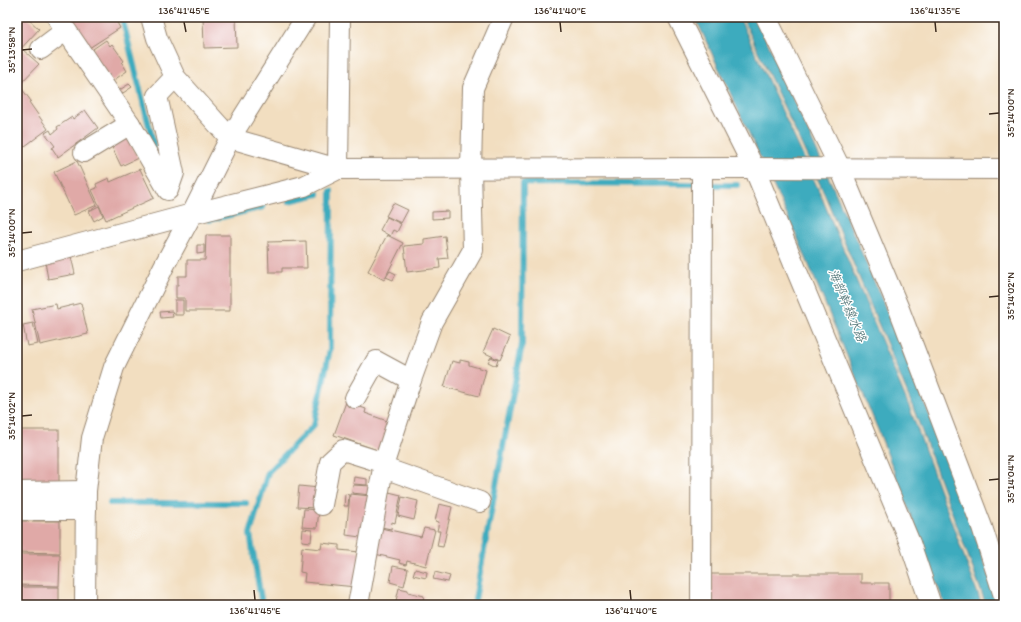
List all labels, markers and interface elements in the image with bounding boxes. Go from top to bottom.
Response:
text: 136°41'45"E [158,4,210,17]
text: 136°41'40"E [534,4,587,17]
text: 136°41'35"E [910,4,961,17]
text: 35°13'58"N [5,26,18,73]
text: 35°14'00"N [1004,88,1017,137]
text: 35°14'00"N [5,208,18,257]
water label: 海部幹線水路 [825,266,870,345]
text: 35°14'02"N [1004,272,1017,320]
text: 35°14'02"N [5,392,18,440]
text: 35°14'04"N [1004,454,1017,503]
text: 136°41'45"E [229,604,281,617]
text: 136°41'40"E [605,604,658,617]

